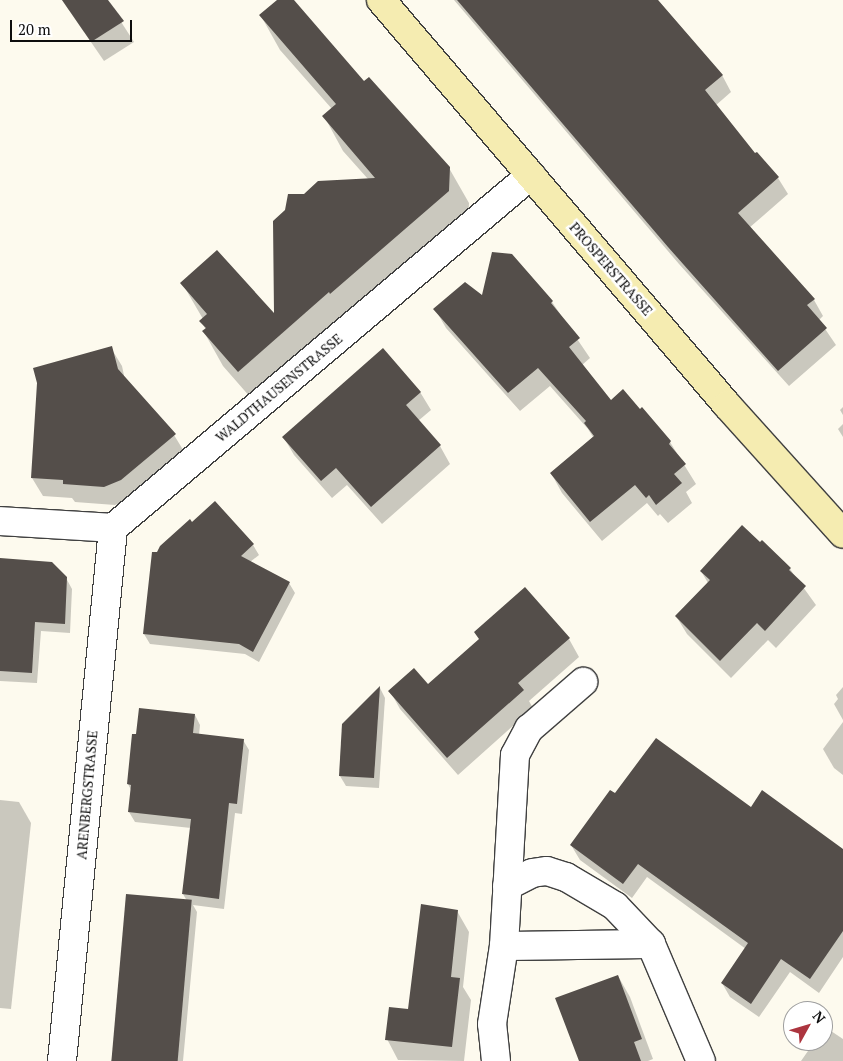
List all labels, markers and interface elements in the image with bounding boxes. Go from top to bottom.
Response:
scale bar [12,10,135,42]
text: 20 m [18,19,51,39]
street label: PROSPERSTRASSE [566,219,656,319]
street label: WALDTHAUSENSTRASSE [212,330,346,446]
street label: ARENBERGSTRASSE [73,730,101,860]
north arrow [783,1001,833,1051]
text: N [809,1007,830,1027]

